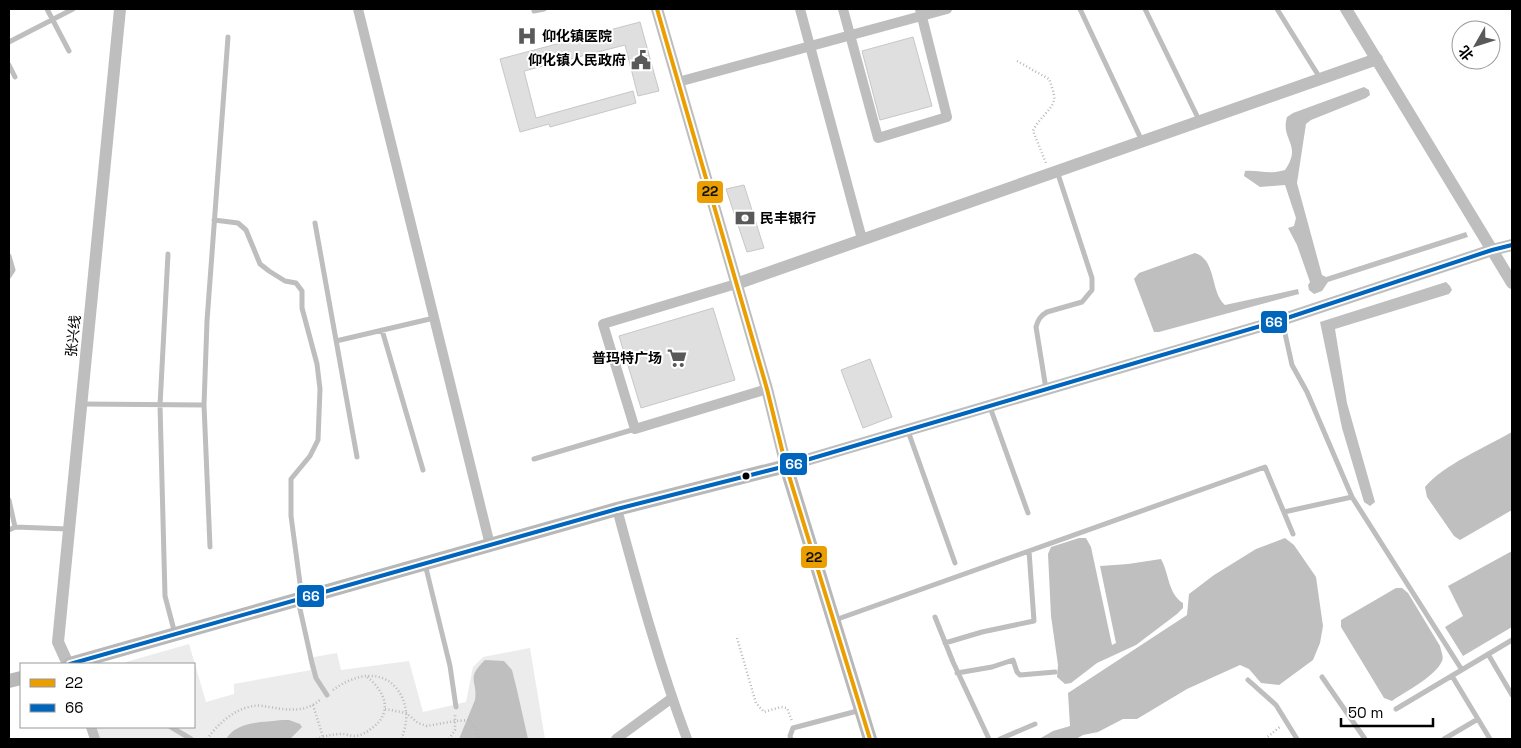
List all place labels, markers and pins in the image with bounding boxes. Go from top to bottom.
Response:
hospital icon: 仰化镇医院 [516,25,538,47]
place label: 仰化镇医院 [542,27,612,45]
public building icon: 仰化镇人民政府 [630,49,652,71]
place label: 仰化镇人民政府 [528,51,626,69]
bank icon: 民丰银行 [734,207,756,229]
place label: 民丰银行 [760,209,816,227]
supermarket icon: 普玛特广场 [666,347,688,369]
place label: 普玛特广场 [592,349,662,367]
unlabelled marker [741,471,751,481]

